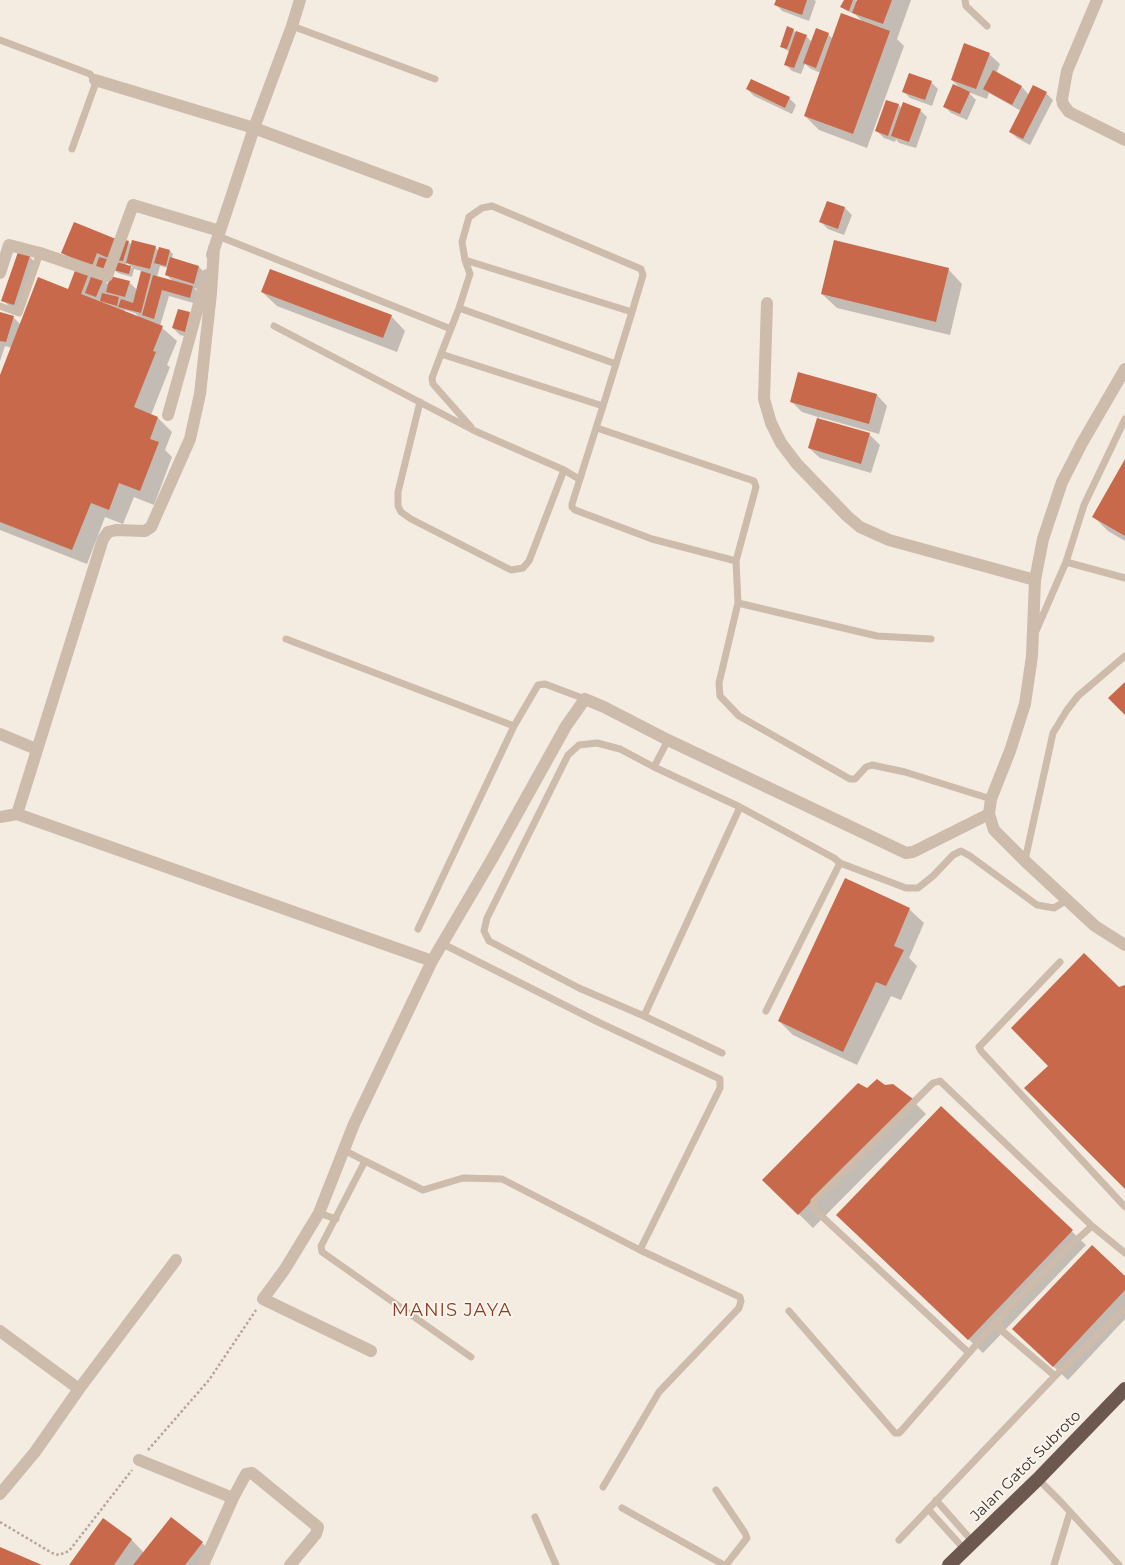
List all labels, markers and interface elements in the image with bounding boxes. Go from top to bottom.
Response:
district label: MANIS JAYA [391,1300,513,1322]
street label: Jalan Gatot Subroto [967,1407,1085,1525]

